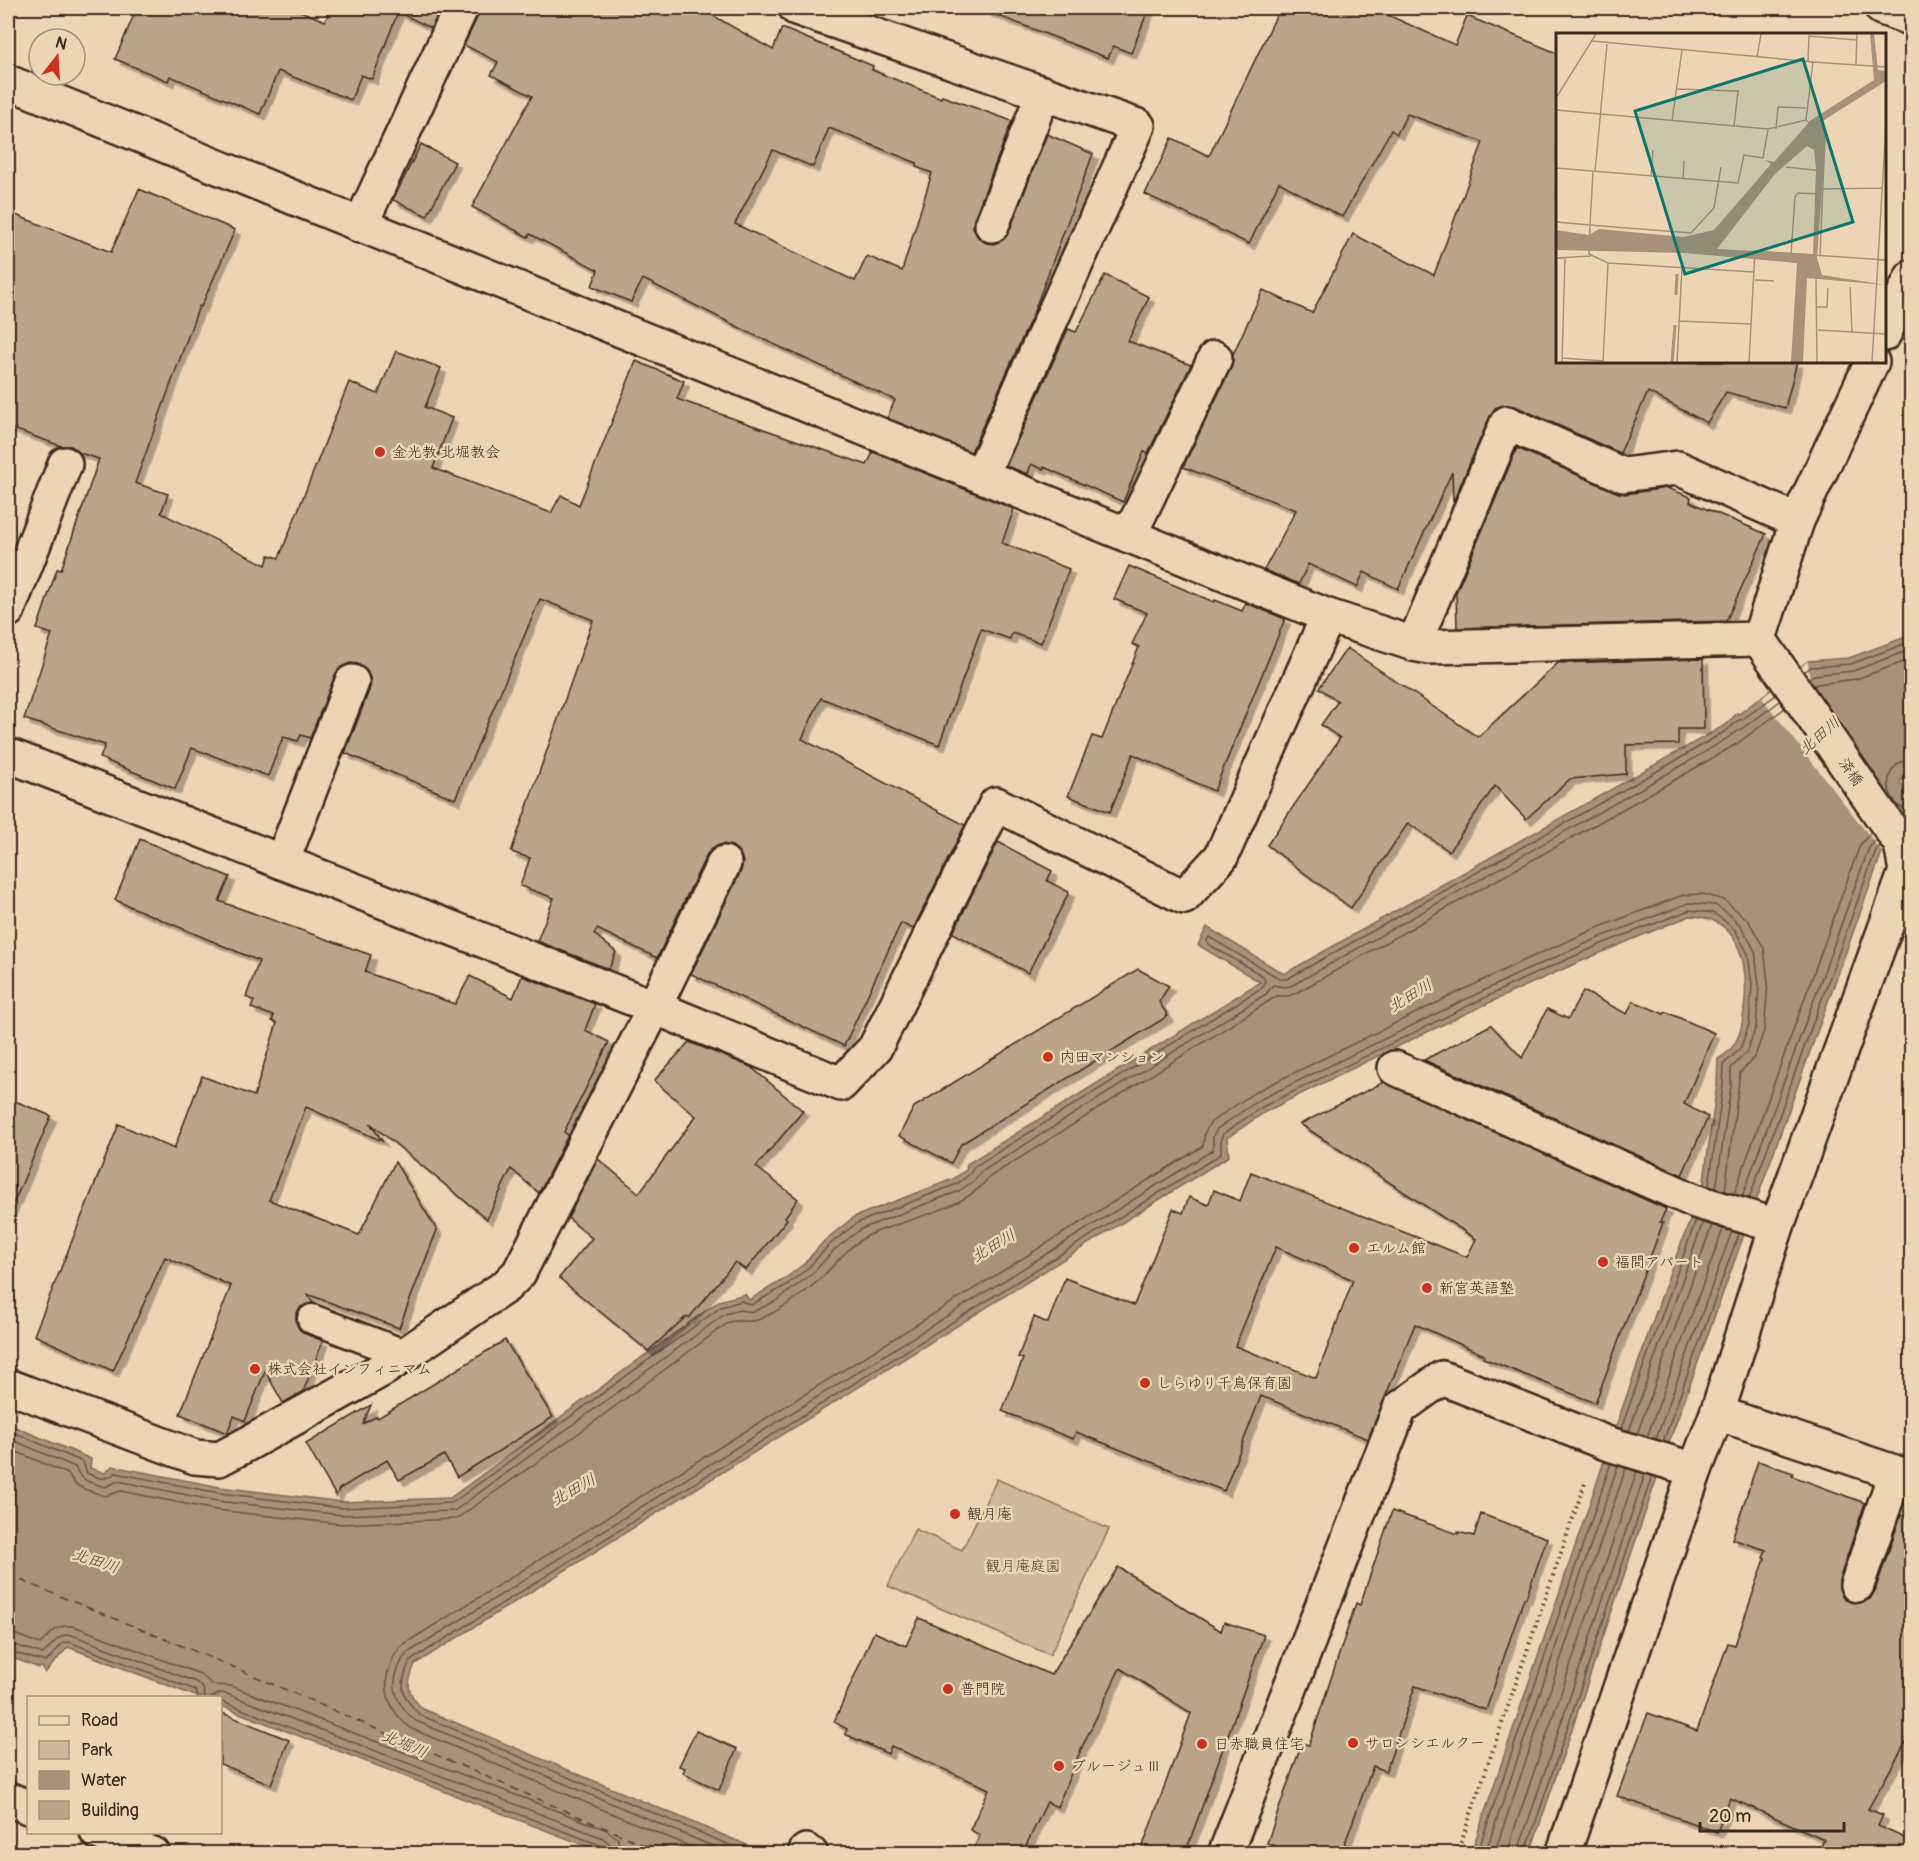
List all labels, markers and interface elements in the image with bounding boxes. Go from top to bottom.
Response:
north arrow [27,27,87,87]
text: N [53,32,69,55]
inset map [1556,33,1886,363]
place label: 金光教 北堀教会 [392,443,500,462]
marker: 金光教 北堀教会 [373,445,387,459]
water label: 北田川 [1795,712,1844,759]
street label: 済橋 [1834,755,1867,790]
water label: 北田川 [1385,975,1436,1017]
place label: 内田マンション [1060,1048,1164,1067]
marker: 内田マンション [1041,1050,1055,1064]
water label: 北田川 [968,1225,1019,1267]
place label: エルム館 [1366,1239,1426,1258]
marker: エルム館 [1347,1241,1361,1255]
place label: 福間アパート [1615,1253,1704,1272]
marker: 福間アパート [1596,1255,1610,1269]
place label: 新宮英語塾 [1439,1279,1514,1298]
marker: 新宮英語塾 [1420,1281,1434,1295]
place label: 株式会社インフィニマム [267,1360,432,1379]
marker: 株式会社インフィニマム [248,1362,262,1376]
place label: しらゆり千鳥保育園 [1157,1374,1292,1393]
marker: しらゆり千鳥保育園 [1138,1376,1152,1390]
water label: 北田川 [548,1469,599,1510]
place label: 観月庵 [967,1505,1012,1524]
marker: 観月庵 [948,1507,962,1521]
water label: 北田川 [70,1544,122,1578]
park label: 観月庵庭園 [985,1557,1061,1576]
place label: 普門院 [960,1680,1005,1699]
marker: 普門院 [941,1682,955,1696]
legend [27,1696,222,1834]
text: Road [81,1709,118,1732]
water label: 北堀川 [379,1725,431,1763]
place label: サロンシエルクー [1365,1734,1485,1753]
place label: 日赤職員住宅 [1214,1735,1304,1754]
marker: サロンシエルクー [1346,1736,1360,1750]
marker: 日赤職員住宅 [1195,1737,1209,1751]
text: Park [81,1739,113,1762]
place label: ブルージュⅢ [1071,1757,1161,1776]
marker: ブルージュⅢ [1052,1759,1066,1773]
text: Water [81,1769,127,1792]
scale bar [1700,1795,1844,1833]
text: Building [81,1799,139,1822]
text: 20 m [1709,1805,1751,1828]

